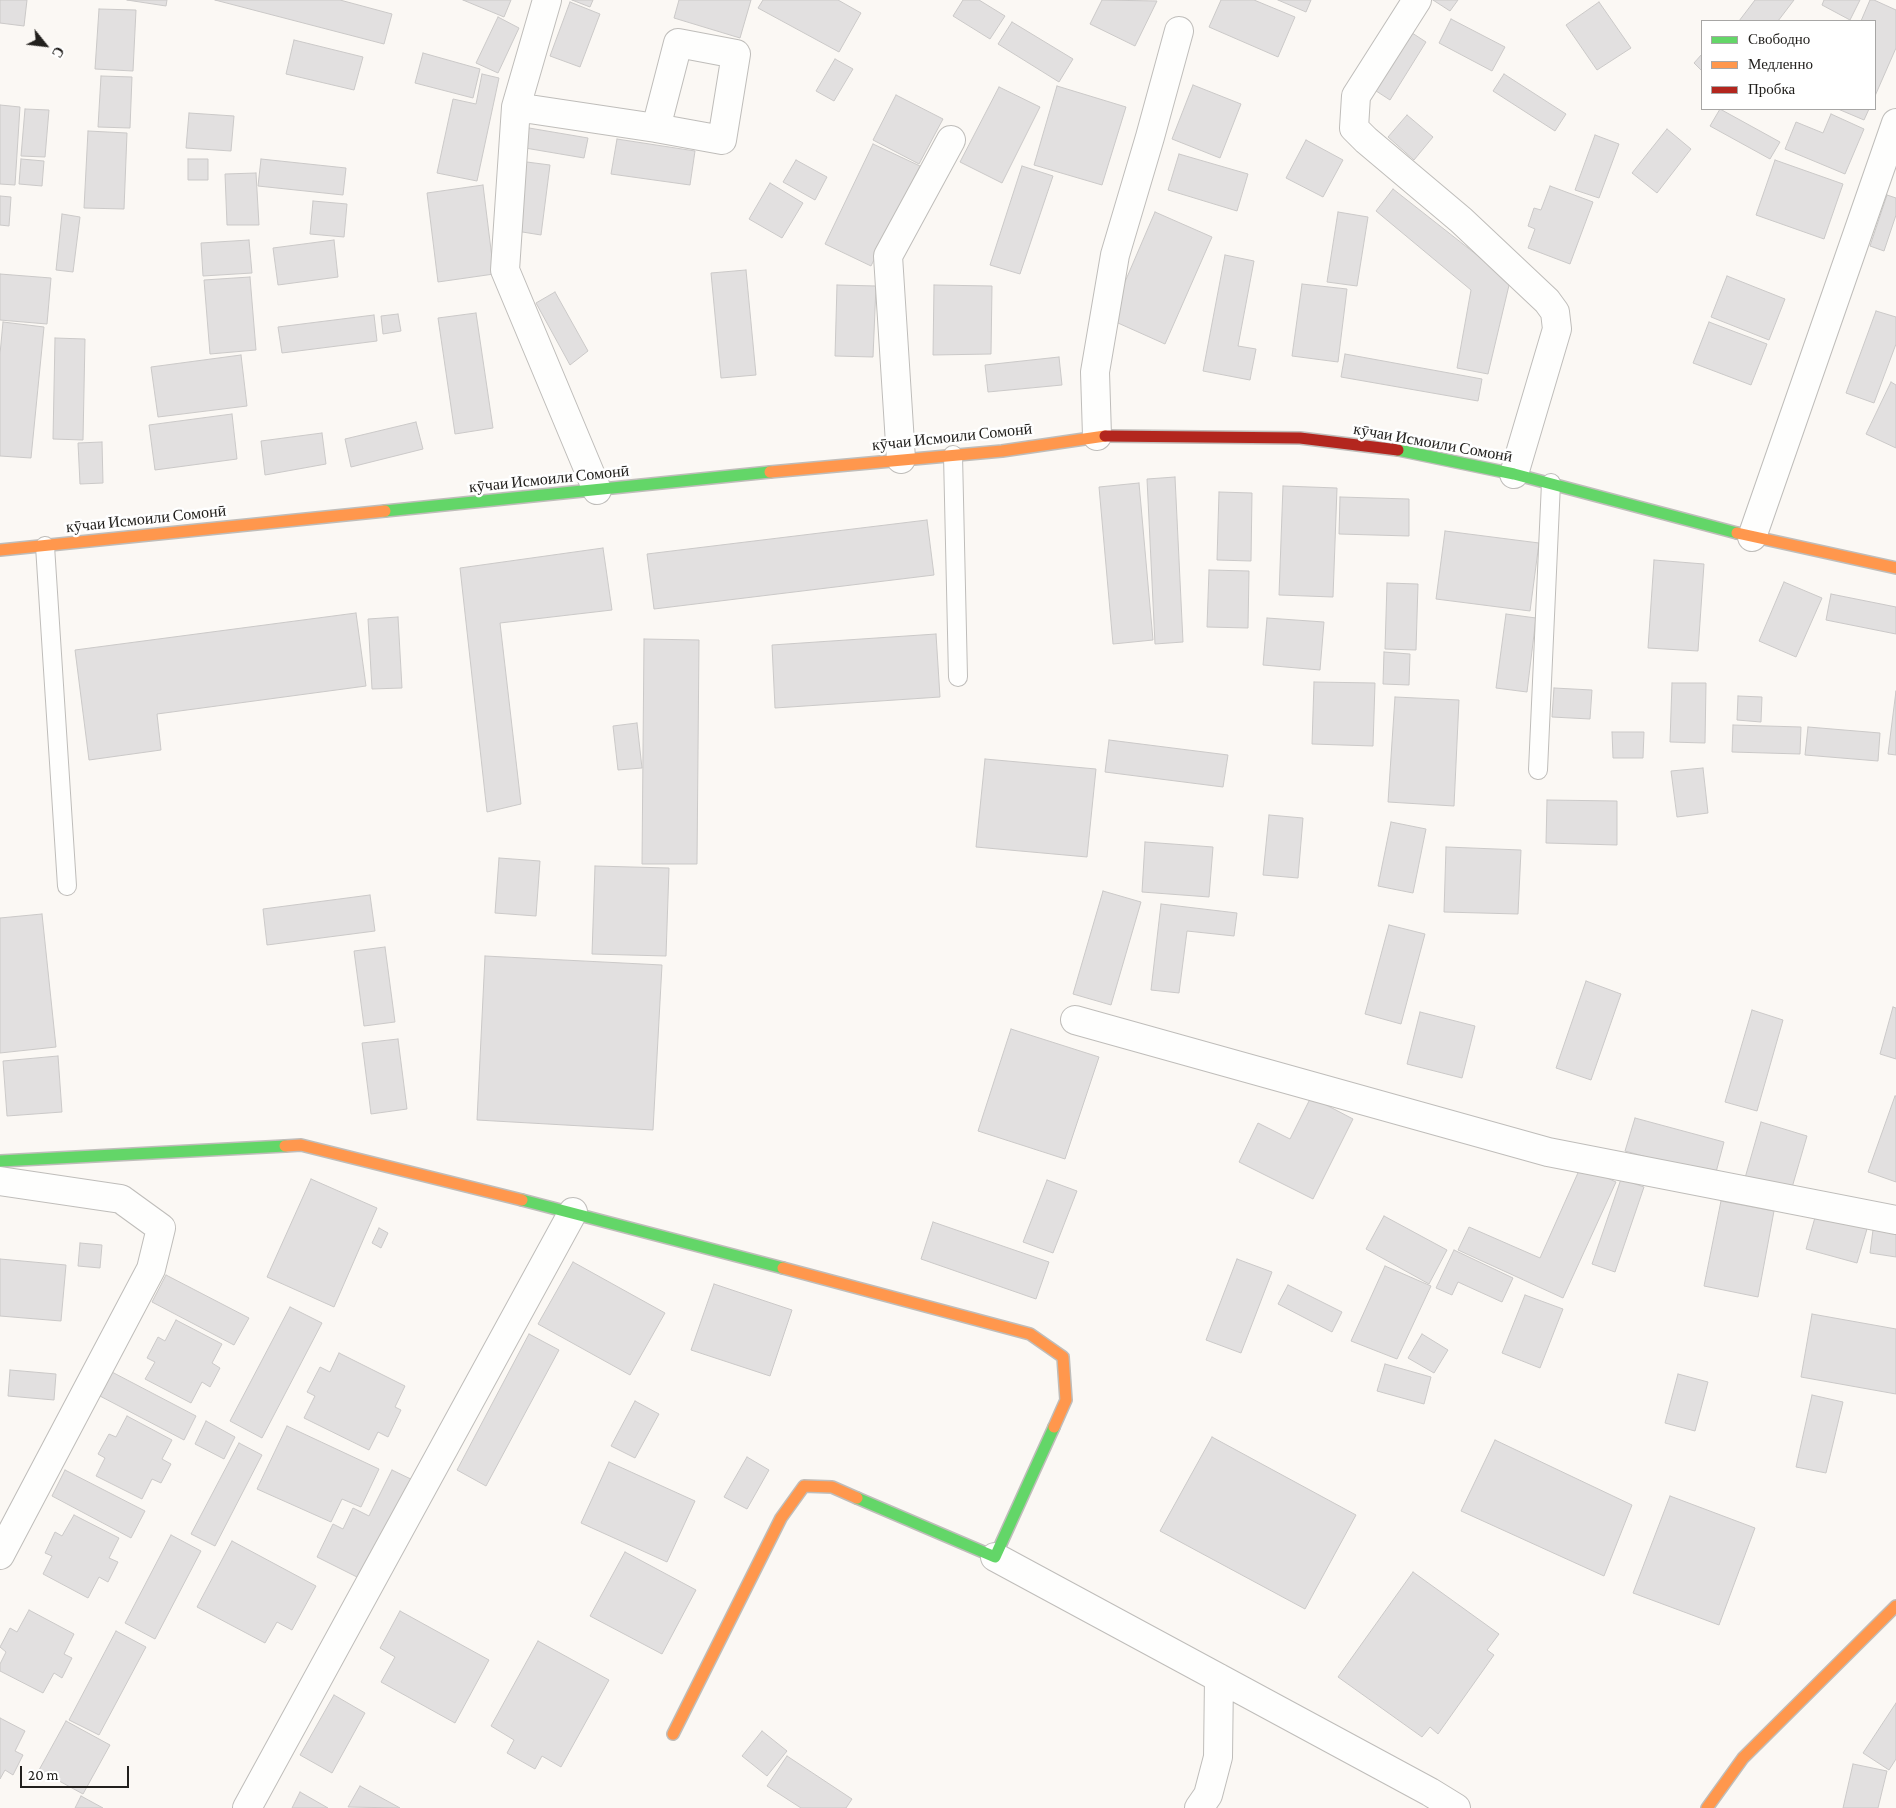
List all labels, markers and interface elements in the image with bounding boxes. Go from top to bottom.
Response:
north arrow [20,20,70,70]
legend [1701,20,1876,110]
text: Свободно [1748,31,1810,47]
text: С [49,44,68,61]
text: Медленно [1748,56,1813,72]
text: Пробка [1748,81,1795,97]
street label: кӯчаи Исмоили Сомонӣ [871,419,1033,455]
street label: кӯчаи Исмоили Сомонӣ [1352,420,1514,466]
street label: кӯчаи Исмоили Сомонӣ [468,461,630,497]
street label: кӯчаи Исмоили Сомонӣ [65,501,227,537]
scale bar [22,1756,131,1788]
text: 20 m [28,1767,59,1783]

